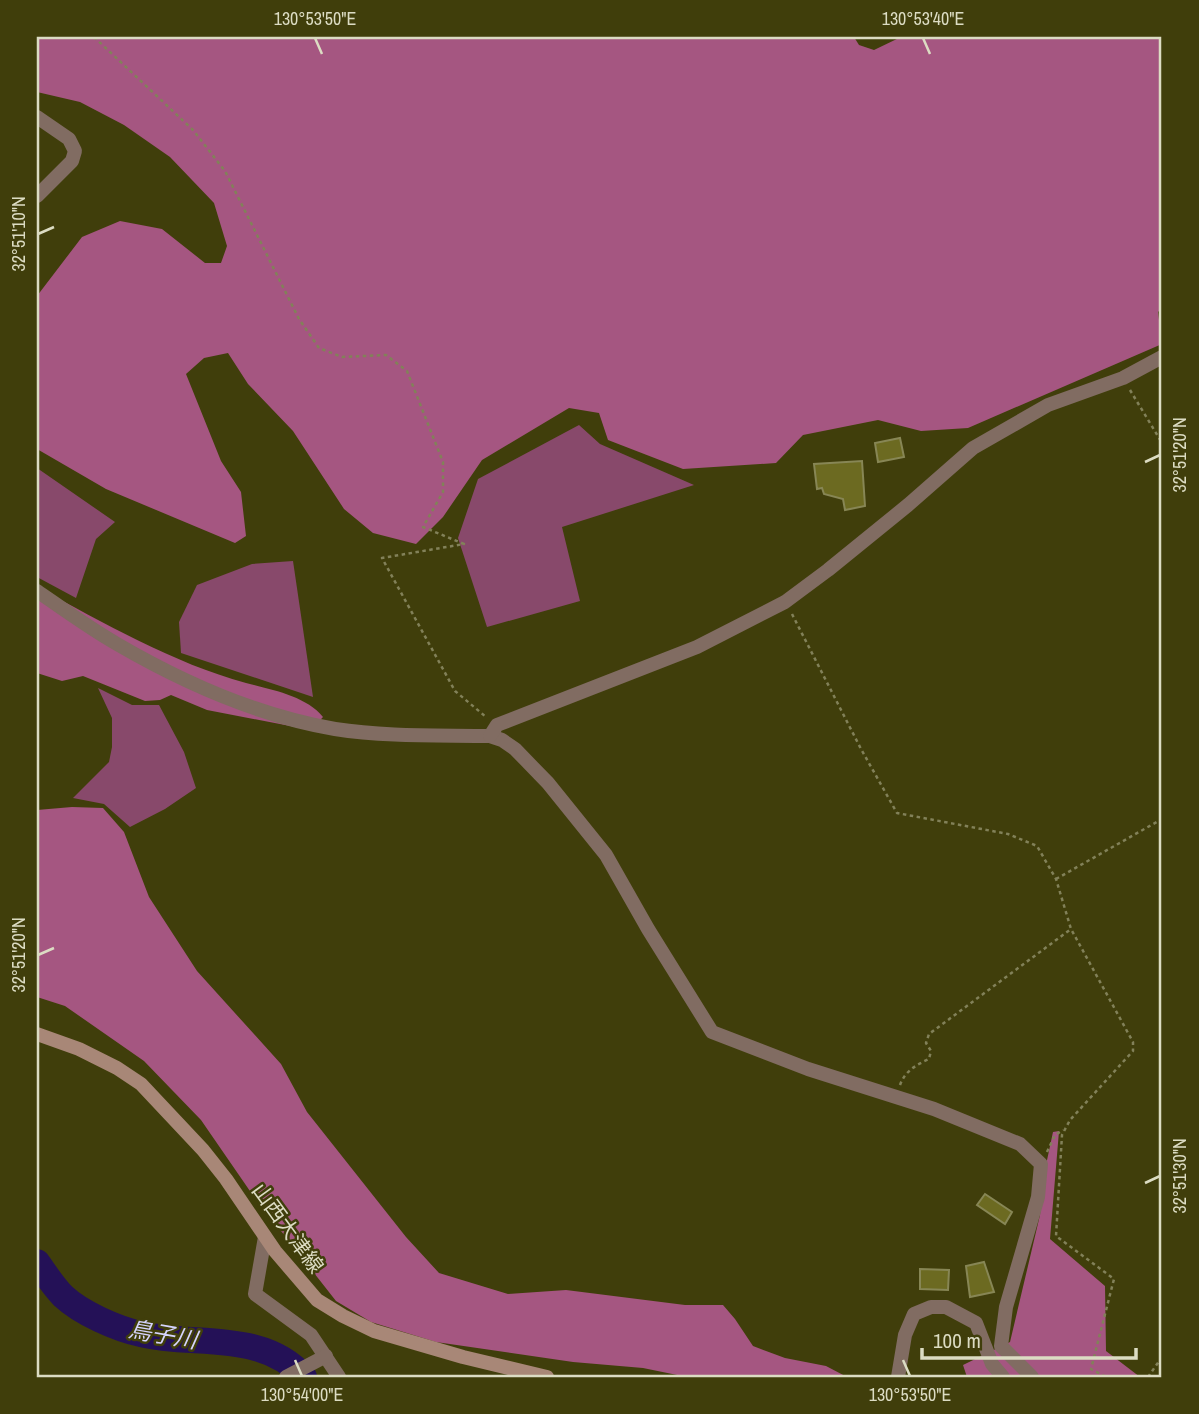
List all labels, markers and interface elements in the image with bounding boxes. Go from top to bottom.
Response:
text: 130°53'50"E [274,6,356,31]
text: 130°53'40"E [882,6,964,31]
text: 32°51'10"N [6,196,31,272]
text: 32°51'20"N [1167,417,1192,493]
text: 32°51'20"N [6,917,31,993]
text: 32°51'30"N [1167,1138,1192,1214]
street label: 山西大津線 [245,1177,331,1279]
water label: 鳥子川 [126,1313,203,1356]
scale bar [922,1316,1136,1360]
text: 100 m [933,1326,981,1355]
text: 130°54'00"E [261,1382,343,1407]
text: 130°53'50"E [869,1382,951,1407]

